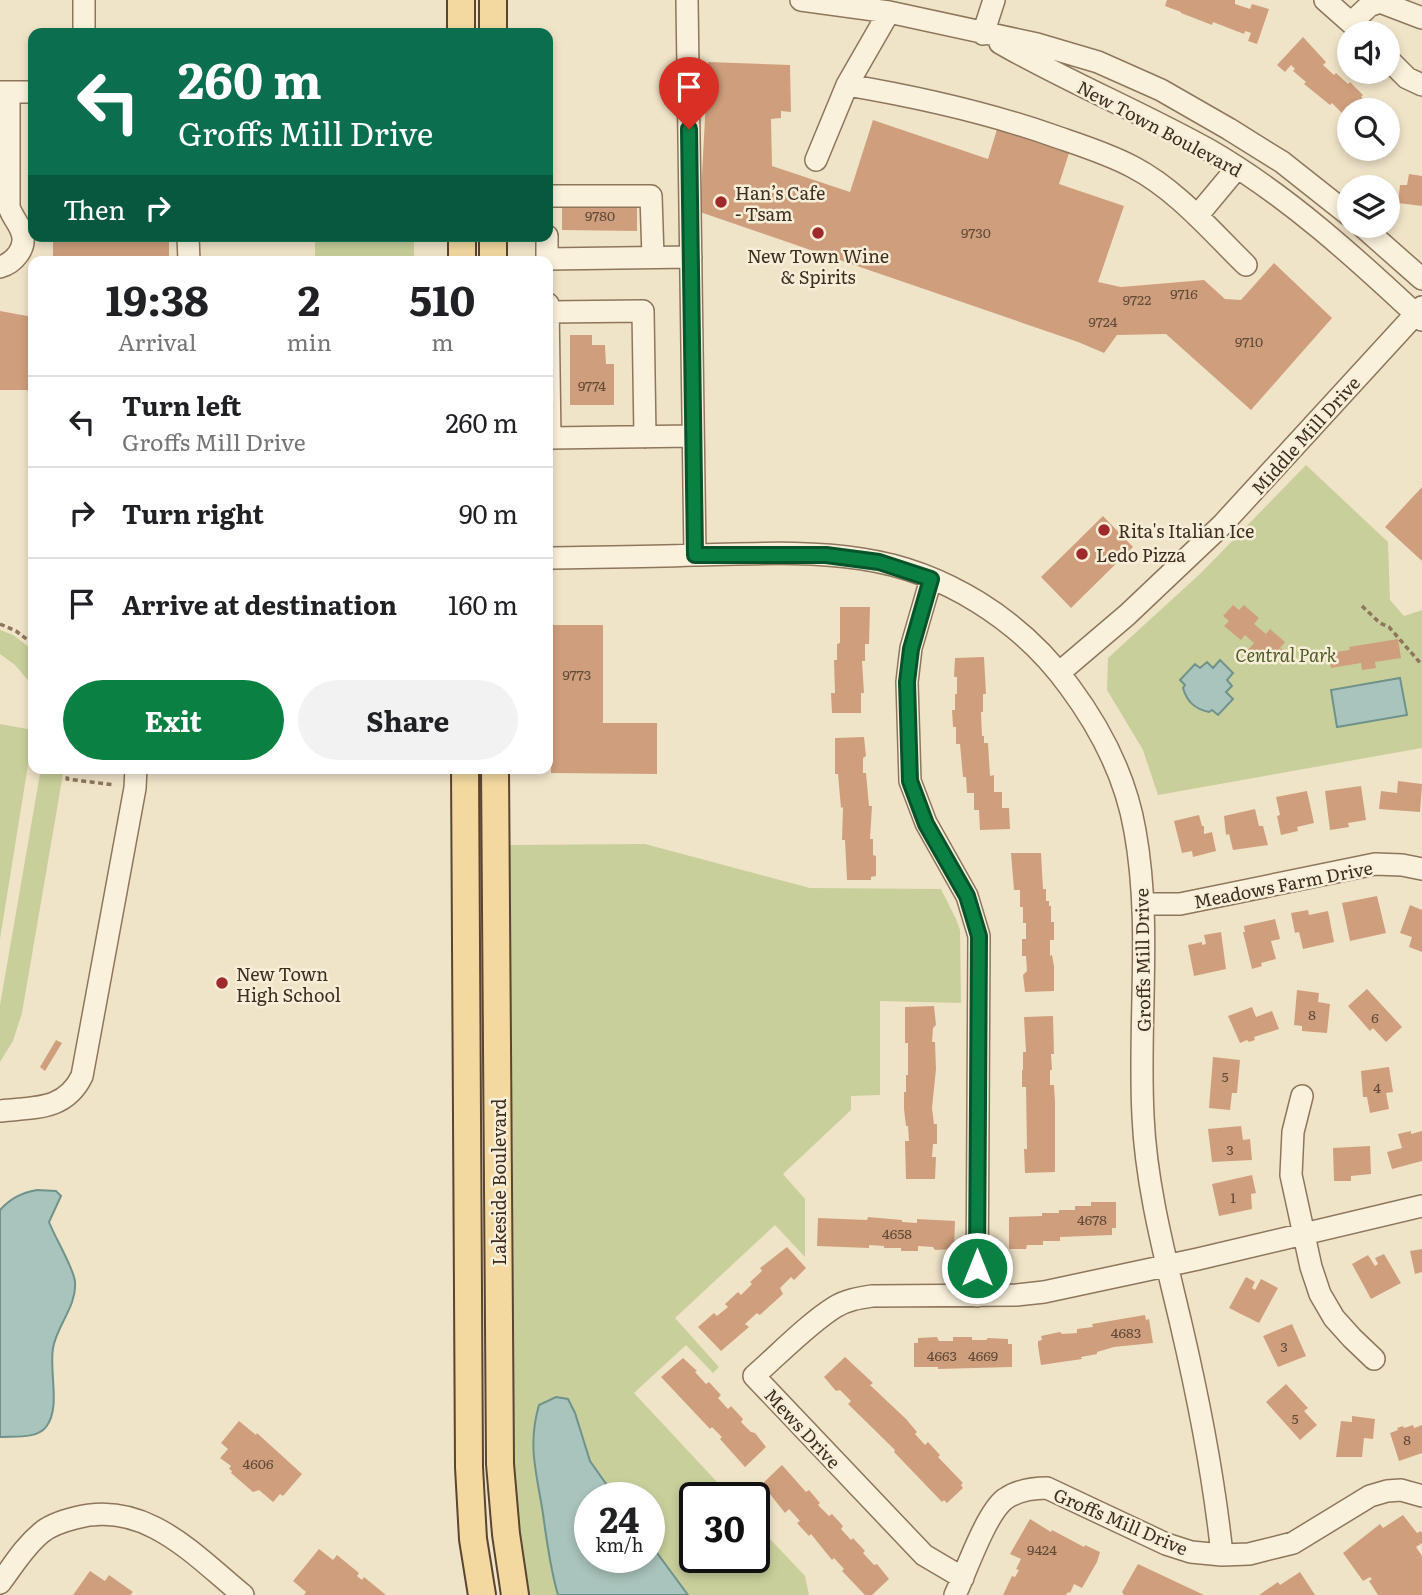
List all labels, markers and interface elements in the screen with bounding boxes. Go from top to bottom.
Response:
map controls [1337,21,1400,238]
button: sound [1337,21,1400,84]
text: 260 m [178,41,322,114]
icon: left [63,56,154,147]
pin [659,57,719,129]
icon: arrive [670,68,708,106]
street label: New Town Boulevard [1073,73,1247,183]
button: search [1337,98,1400,161]
text: Groffs Mill Drive [178,108,433,156]
button: layers [1337,175,1400,238]
place label: Han’s Cafe - Tsam [735,179,825,227]
text: Then [63,189,125,228]
icon: right [139,189,177,227]
marker: Han’s Cafe - Tsam [713,194,729,210]
house number: 9780 [585,205,615,225]
house number: 9730 [961,222,991,242]
marker: New Town Wine & Spirits [810,225,826,241]
place label: New Town Wine & Spirits [747,242,889,290]
text: 19:38 [106,267,209,329]
text: 2 [298,267,320,329]
text: 510 [409,267,475,329]
house number: 9716 [1170,283,1198,303]
house number: 9722 [1123,289,1151,309]
house number: 9724 [1088,311,1118,331]
text: Arrival [118,324,197,358]
text: min [286,324,332,358]
text: m [431,324,453,358]
house number: 9710 [1235,331,1263,351]
street label: Middle Mill Drive [1244,370,1366,500]
house number: 9774 [578,375,606,395]
text: Turn left [122,385,241,424]
text: 260 m [445,402,518,441]
icon: left [63,403,101,441]
text: Groffs Mill Drive [122,424,306,458]
text: Turn right [122,493,264,532]
text: 90 m [459,493,518,532]
icon: right [63,494,101,532]
place label: Rita's Italian Ice [1118,517,1254,544]
marker: Rita's Italian Ice [1096,522,1112,538]
place label: Ledo Pizza [1096,541,1186,568]
marker: Ledo Pizza [1074,546,1090,562]
text: Arrive at destination [122,584,397,623]
text: 160 m [448,584,518,623]
icon: arrive [63,585,101,623]
park label: Central Park [1235,641,1337,668]
house number: 9773 [563,664,591,684]
button: Exit [63,680,284,760]
button: Share [298,680,518,760]
street label: Meadows Farm Drive [1191,853,1375,915]
street label: Groffs Mill Drive [1127,888,1157,1032]
place label: New Town High School [236,960,341,1008]
marker: New Town High School [214,975,230,991]
house number: 8 [1308,1004,1316,1024]
house number: 6 [1371,1007,1379,1027]
house number: 5 [1221,1066,1229,1086]
house number: 4 [1373,1077,1381,1097]
street label: Lakeside Boulevard [485,1099,512,1265]
house number: 3 [1226,1139,1234,1159]
house number: 1 [1230,1187,1236,1207]
house number: 4678 [1077,1209,1107,1229]
house number: 4658 [882,1223,912,1243]
position arrow [940,1231,1014,1305]
house number: 4683 [1111,1322,1141,1342]
house number: 3 [1280,1336,1288,1356]
house number: 4663 [927,1345,957,1365]
house number: 4669 [968,1345,998,1365]
street label: Mews Drive [759,1382,847,1474]
house number: 5 [1291,1408,1299,1428]
house number: 8 [1403,1429,1411,1449]
house number: 4606 [243,1453,274,1473]
street label: Groffs Mill Drive [1050,1480,1192,1562]
speed limit sign: 30 [679,1482,770,1573]
text: 24 [600,1492,639,1544]
text: km/h [596,1531,643,1558]
house number: 9424 [1027,1539,1057,1559]

